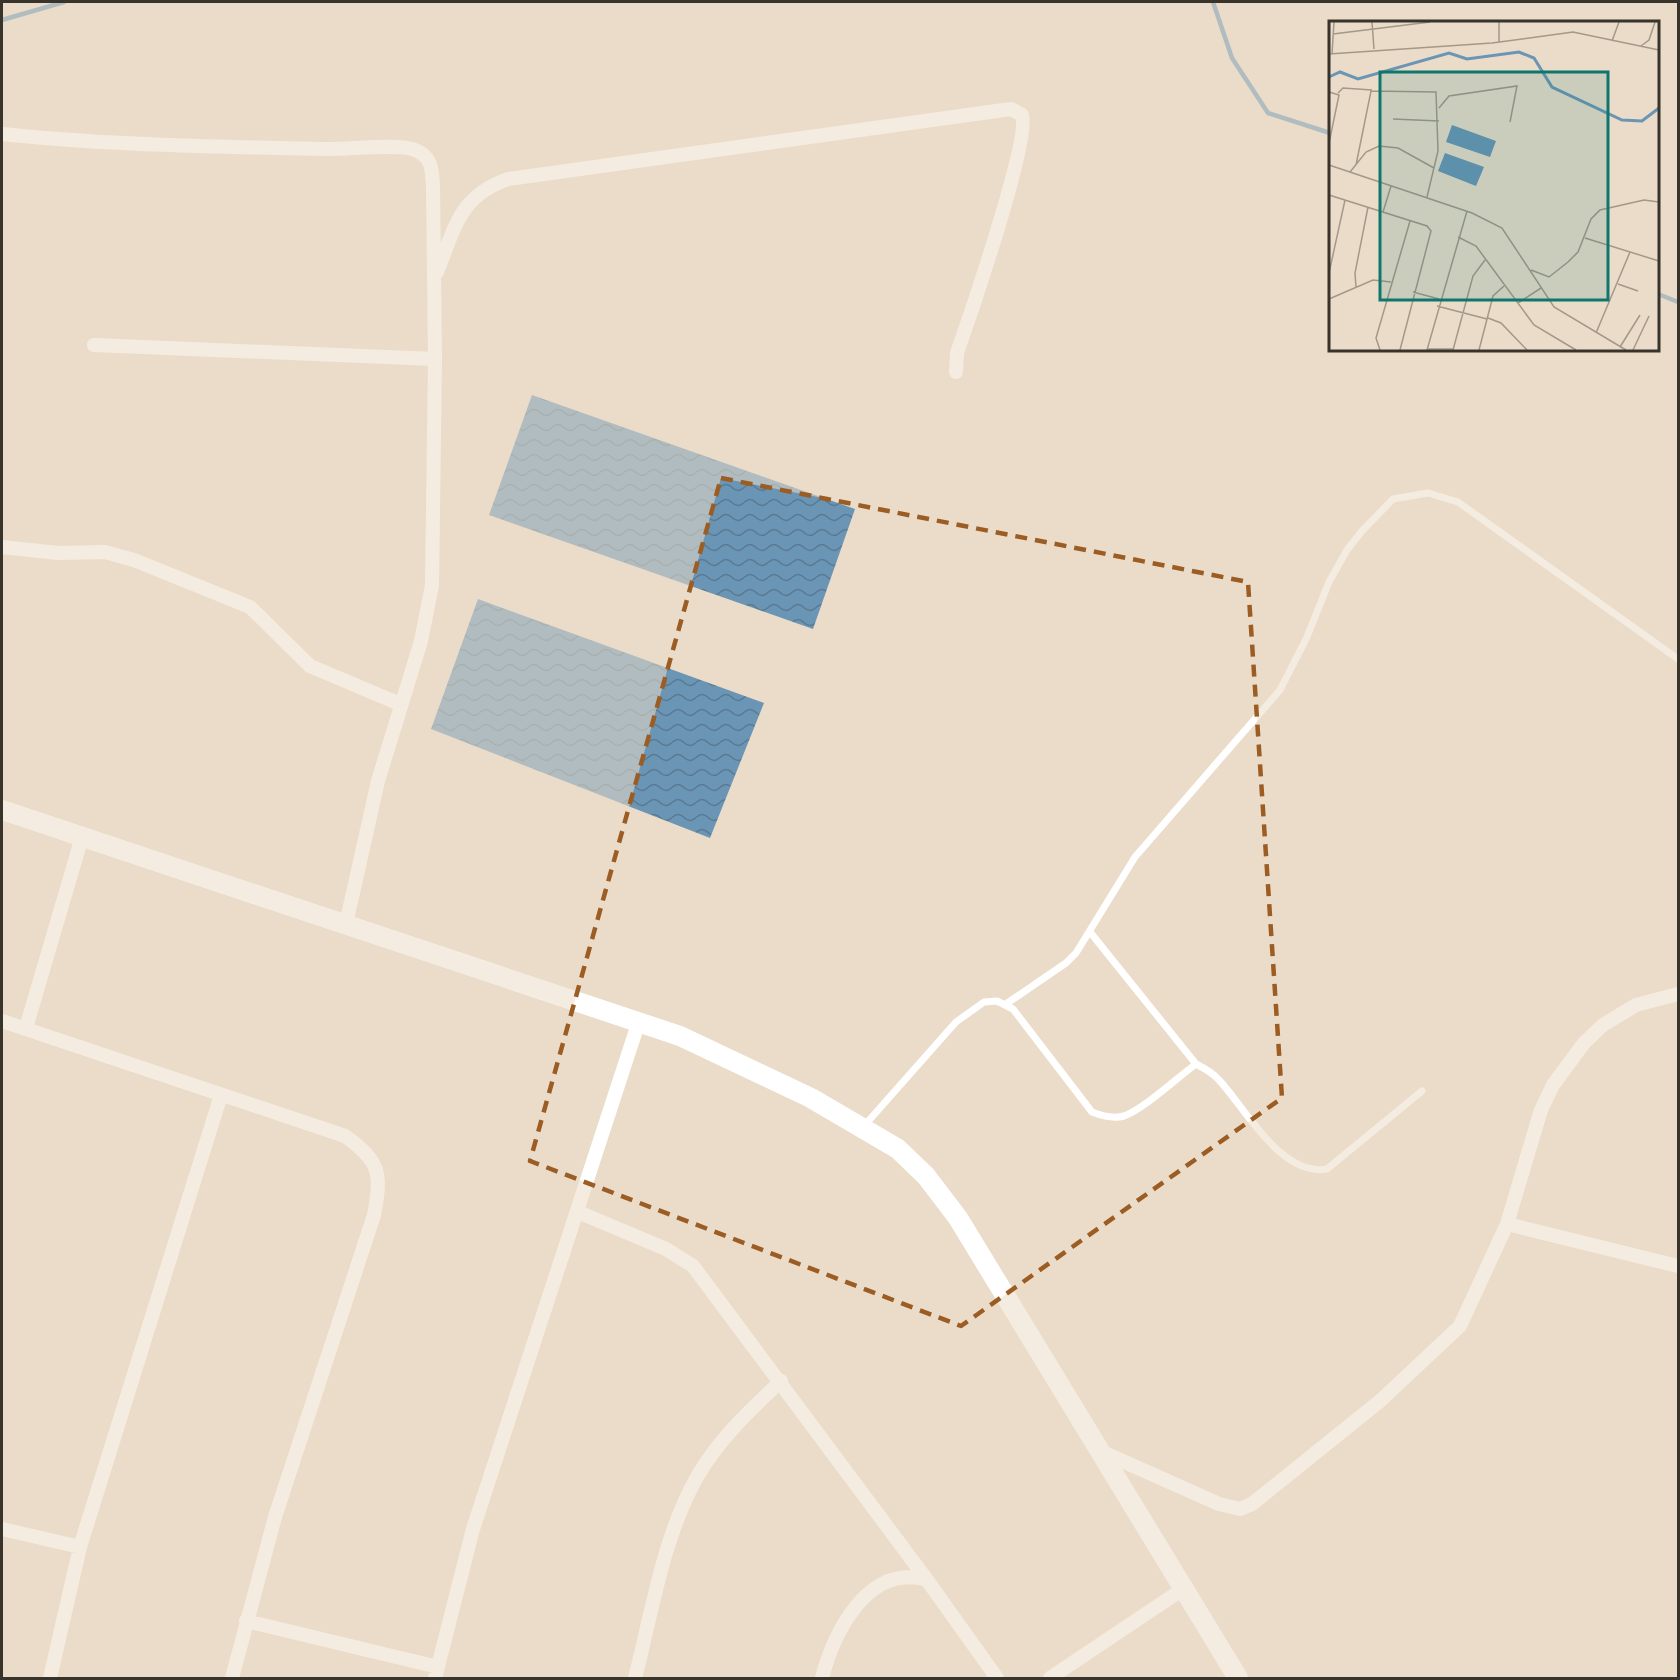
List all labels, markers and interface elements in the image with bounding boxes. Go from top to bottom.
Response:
inset map [1329,21,1659,351]

